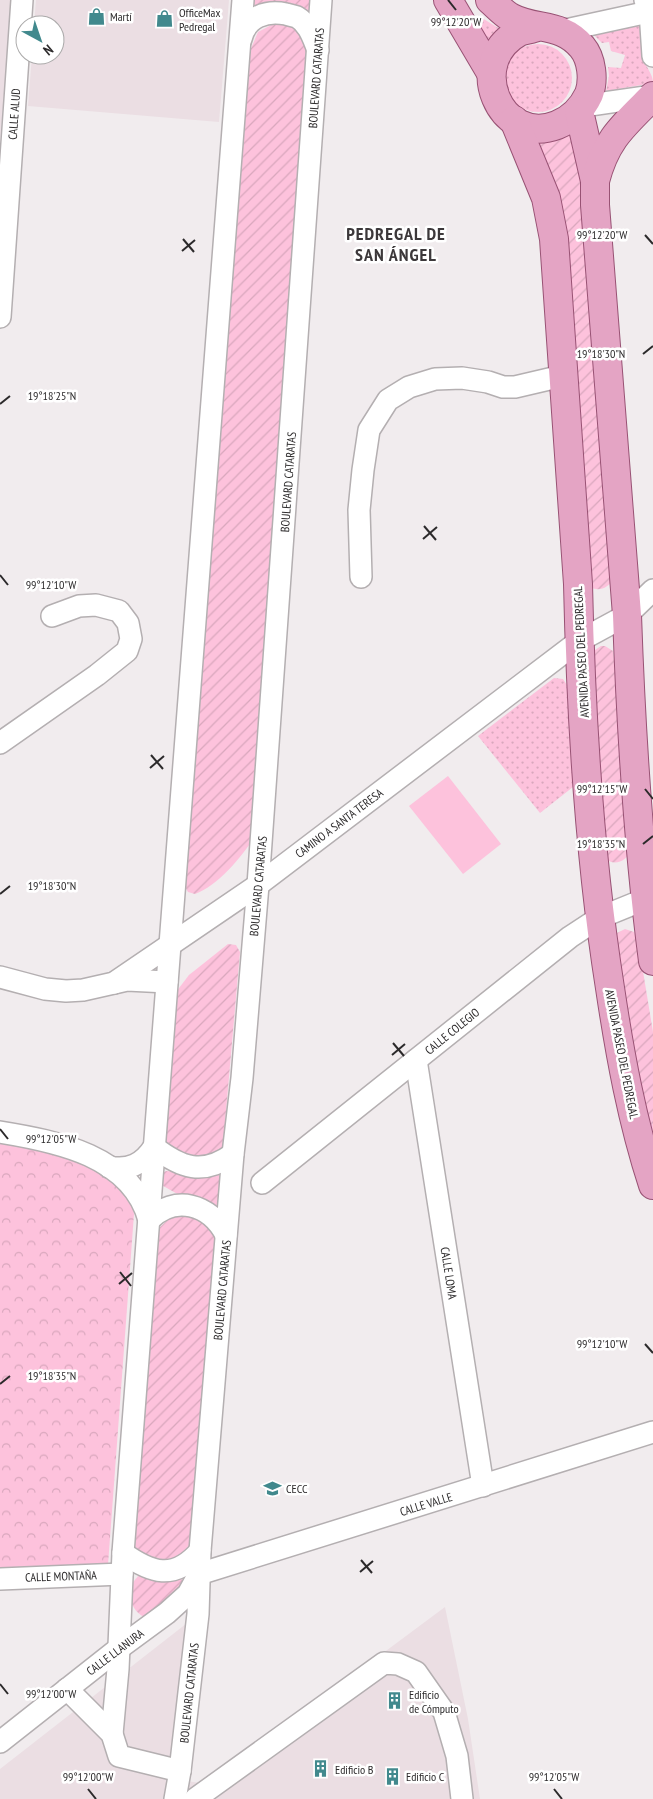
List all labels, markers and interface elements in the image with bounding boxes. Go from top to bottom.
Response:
place label: OfficeMax Pedregal [179,5,220,34]
shop icon: Martí [86,6,106,26]
place label: Martí [110,9,132,24]
shop icon: OfficeMax Pedregal [155,9,175,29]
text: 99°12'20"W [431,14,481,29]
north arrow [15,15,65,65]
street label: BOULEVARD CATARATAS [305,27,327,129]
text: N [40,41,57,59]
street label: CALLE ALUD [5,88,23,140]
district label: PEDREGAL DE SAN ÁNGEL [346,222,446,266]
text: 99°12'20"W [577,227,627,242]
text: 19°18'30"N [577,346,625,361]
text: 19°18'25"N [28,388,76,403]
street label: BOULEVARD CATARATAS [277,431,299,533]
text: 99°12'10"W [26,577,76,592]
street label: AVENIDA PASEO DEL PEDREGAL [570,586,592,718]
text: 99°12'15"W [577,781,627,796]
street label: CAMINO A SANTA TERESA [292,785,386,861]
street label: BOULEVARD CATARATAS [246,835,270,937]
text: 19°18'35"N [577,836,625,851]
text: 19°18'30"N [28,878,76,893]
street label: AVENIDA PASEO DEL PEDREGAL [602,988,642,1120]
street label: CALLE COLEGIO [422,1004,483,1058]
text: 99°12'05"W [26,1131,76,1146]
street label: BOULEVARD CATARATAS [210,1239,234,1341]
street label: CALLE LOMA [437,1246,461,1301]
text: 99°12'10"W [577,1336,627,1351]
text: 19°18'35"N [28,1368,76,1383]
school or university icon: CECC [262,1478,282,1498]
place label: CECC [286,1481,308,1496]
street label: CALLE VALLE [398,1489,454,1519]
street label: CALLE MONTAÑA [25,1567,97,1585]
street label: CALLE LLANURA [83,1625,147,1678]
street label: BOULEVARD CATARATAS [176,1642,202,1744]
text: 99°12'00"W [26,1686,76,1701]
place label: Edificio de Cómputo [409,1687,459,1716]
building icon: Edificio de Cómputo [385,1691,405,1711]
building icon: Edificio B [311,1759,331,1779]
place label: Edificio B [335,1762,374,1777]
building icon: Edificio C [382,1766,402,1786]
text: 99°12'00"W [63,1769,113,1784]
place label: Edificio C [406,1769,445,1784]
text: 99°12'05"W [529,1769,579,1784]

